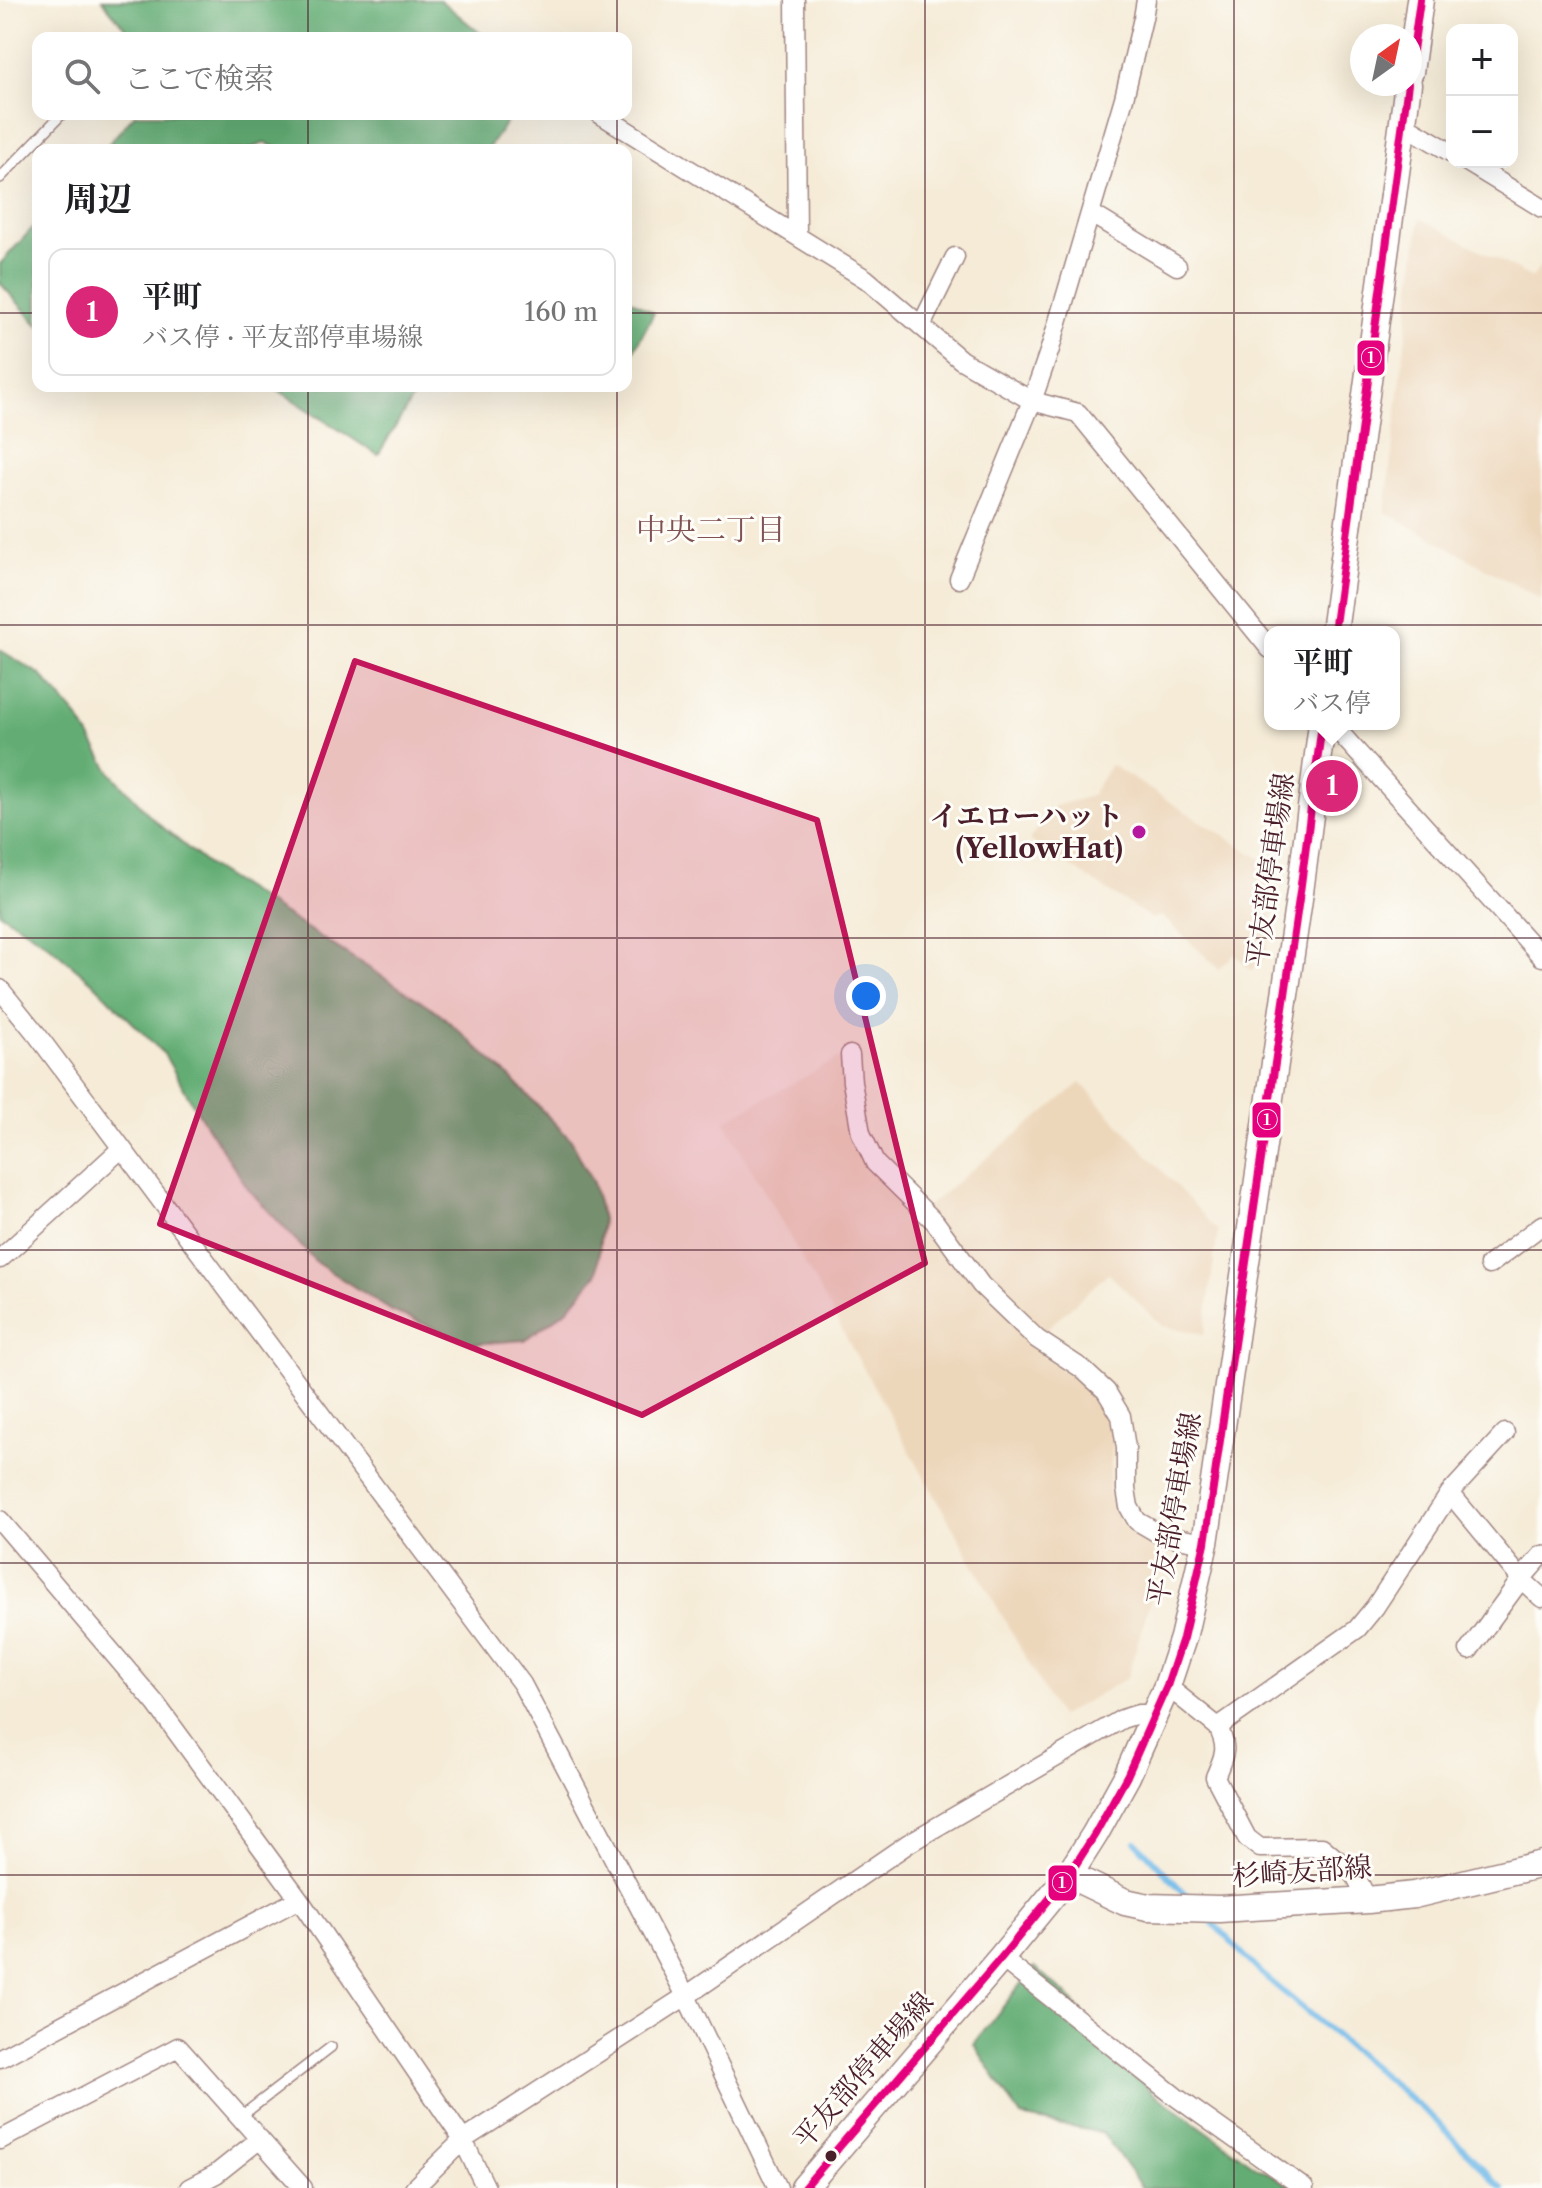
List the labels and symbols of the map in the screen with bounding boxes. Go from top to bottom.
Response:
north arrow [1350,24,1422,96]
line badge: ① [1356,339,1386,377]
text: ① [1360,345,1382,372]
district label: 中央二丁目 [636,511,786,548]
pin: 1 [1306,756,1358,816]
street label: 平友部停車場線 [1240,771,1300,969]
place label: イエローハット (YellowHat) [930,799,1123,865]
marker: イエローハット (YellowHat) [1130,823,1148,841]
your location [846,976,886,1016]
line badge: ① [1251,1101,1282,1139]
text: ① [1256,1107,1278,1134]
street label: 平友部停車場線 [1140,1410,1208,1608]
street label: 杉崎友部線 [1231,1849,1373,1893]
line badge: ① [1047,1864,1078,1902]
text: ① [1051,1870,1073,1897]
street label: 平友部停車場線 [786,1985,940,2155]
unlabelled marker [823,2148,839,2164]

